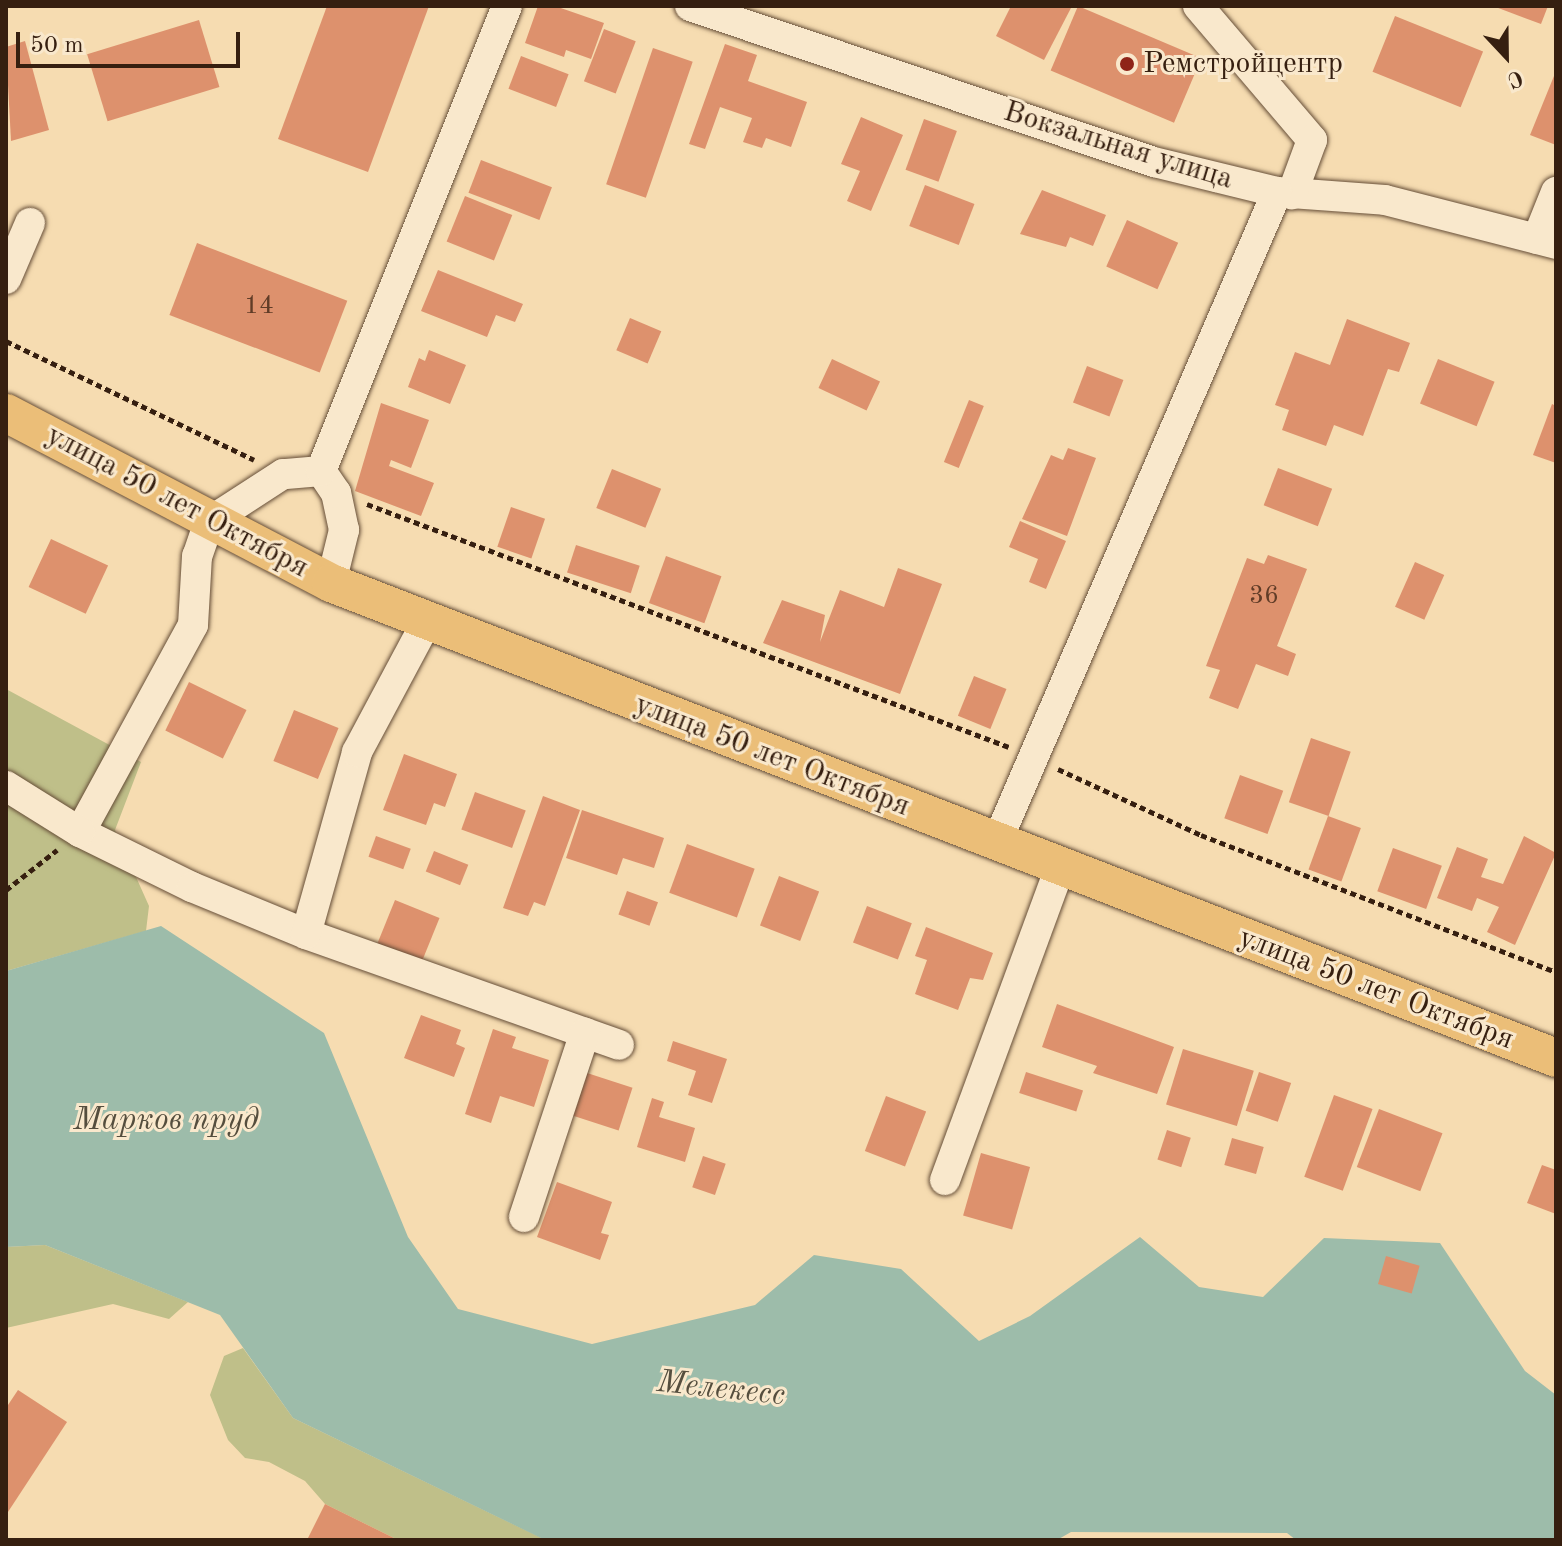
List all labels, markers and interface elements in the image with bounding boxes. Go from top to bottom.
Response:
scale bar [20,16,244,66]
north arrow [1466,16,1546,96]
text: 50 m [30,34,84,58]
place label: Ремстройцентр [1143,46,1343,82]
marker: Ремстройцентр [1118,55,1136,73]
text: С [1504,65,1526,91]
street label: Вокзальная улица [999,94,1237,198]
house number: 14 [244,291,274,323]
street label: улица 50 лет Октября [40,418,314,586]
house number: 36 [1249,581,1279,613]
street label: улица 50 лет Октября [629,687,915,825]
street label: улица 50 лет Октября [1233,920,1519,1058]
water label: Марков пруд [73,1102,259,1140]
water label: Мелекесс [655,1364,787,1416]

